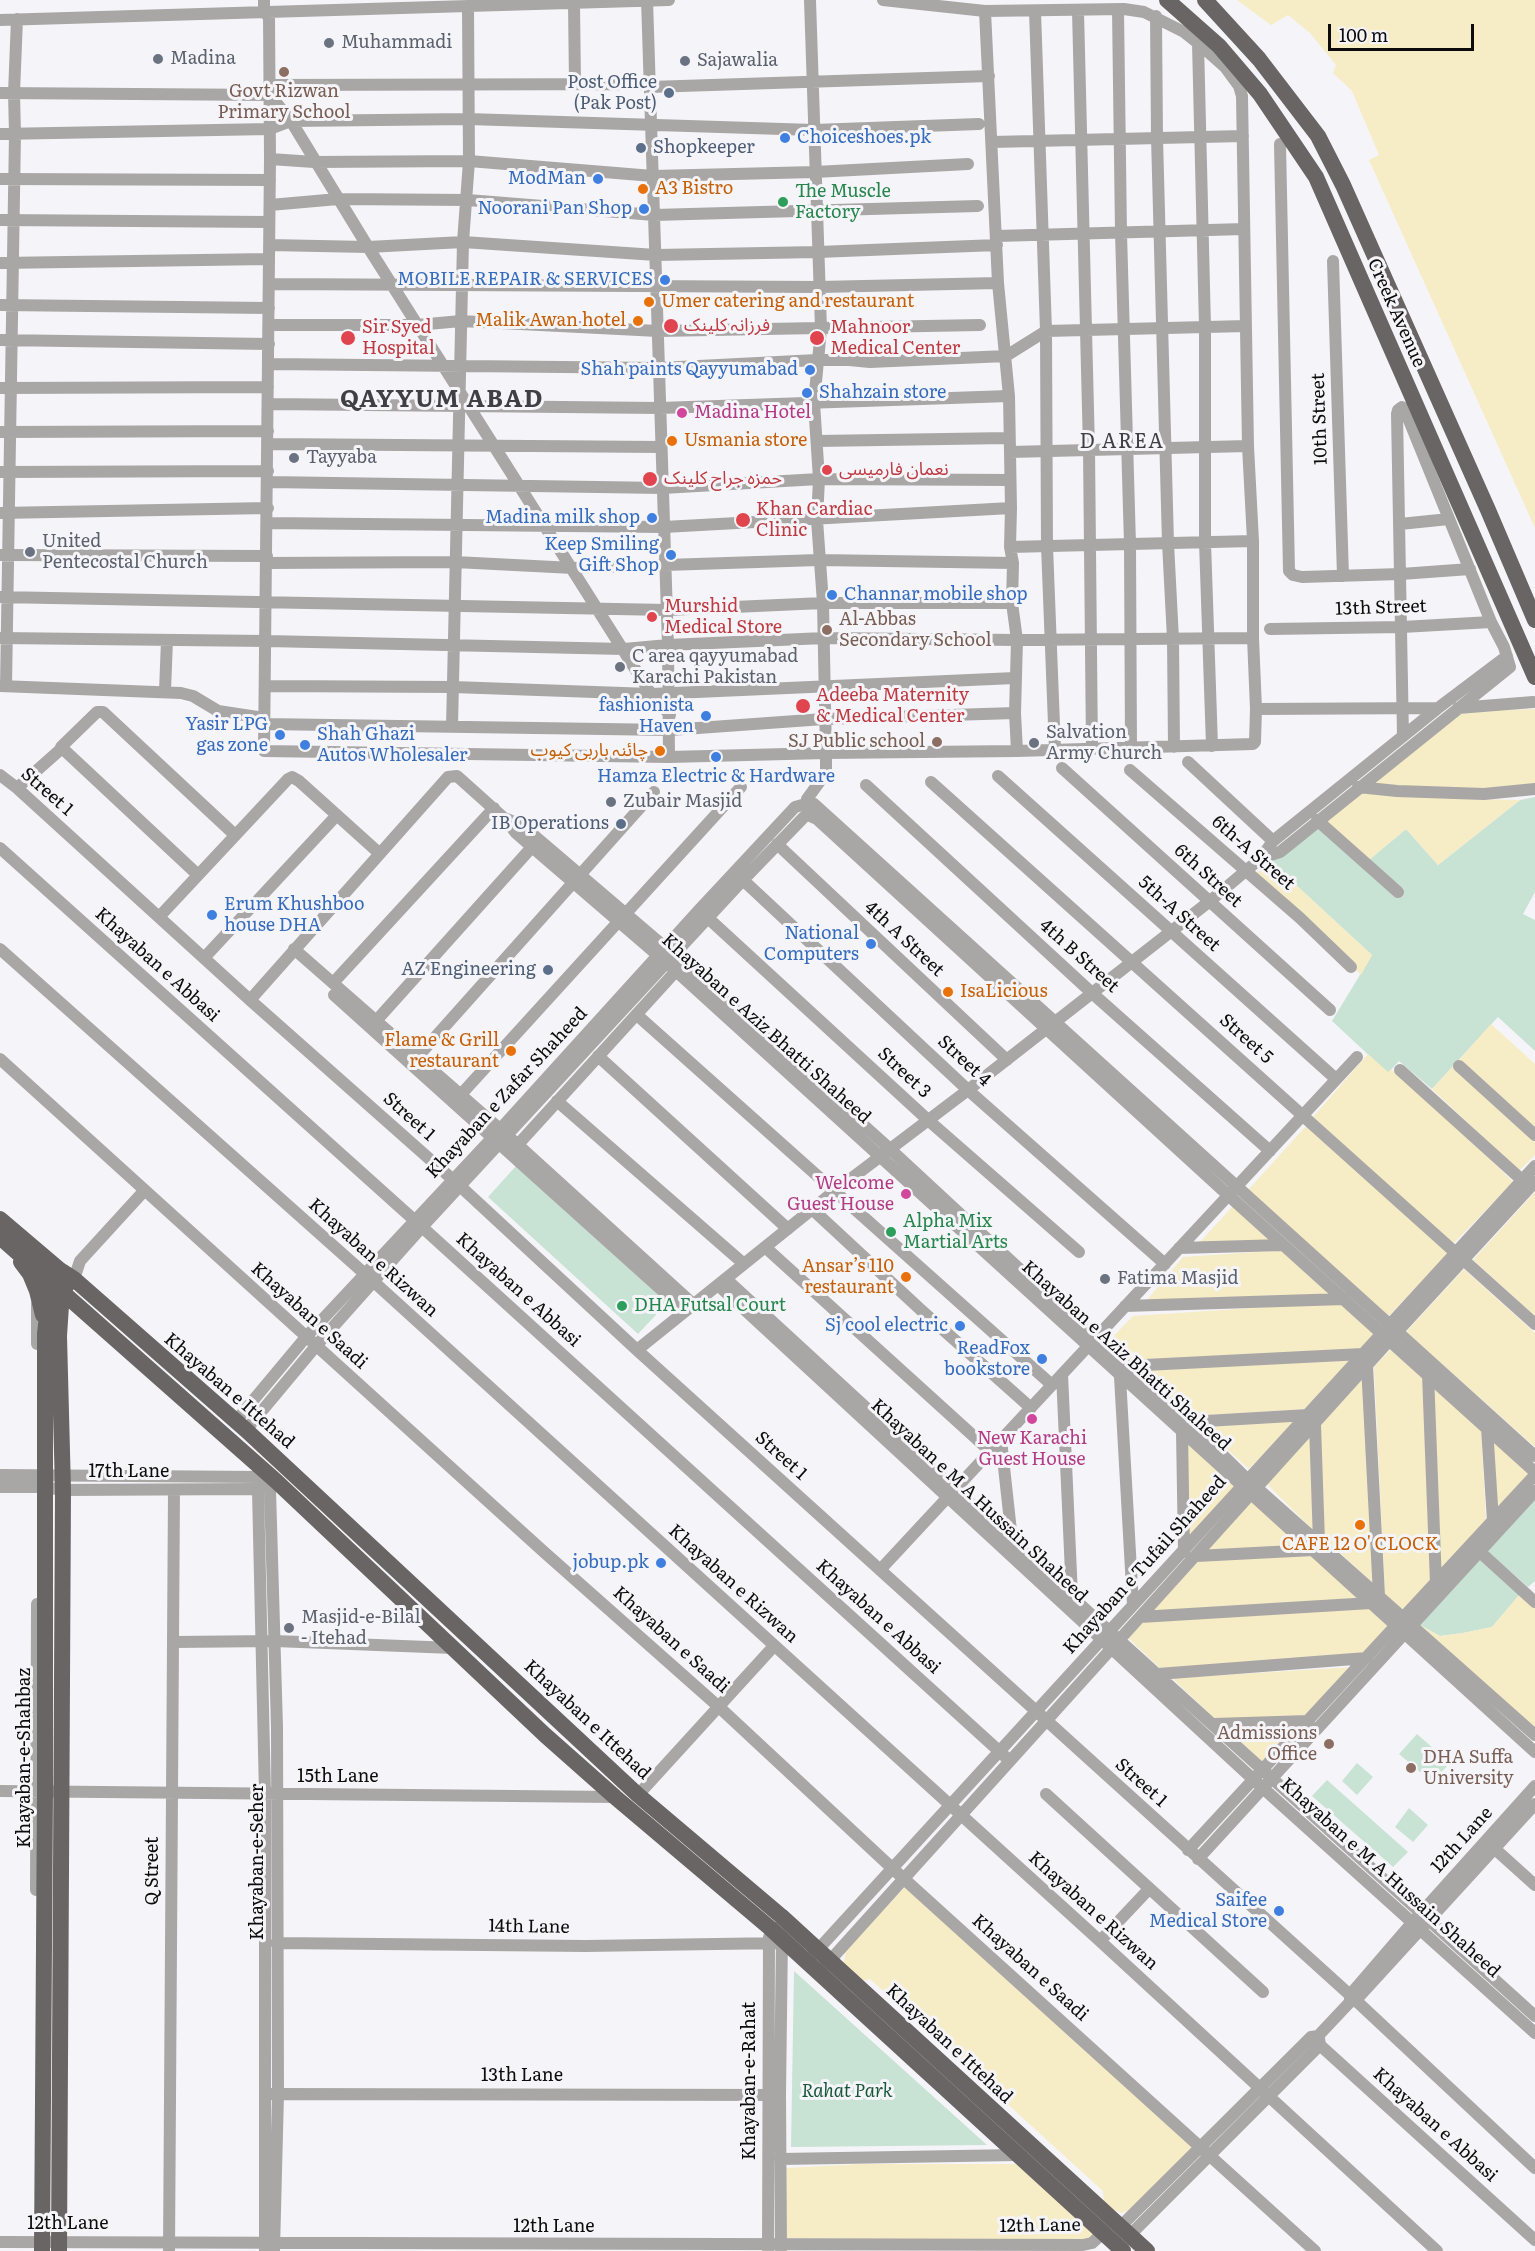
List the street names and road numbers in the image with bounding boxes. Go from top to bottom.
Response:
street label: Creek Avenue [1362,255,1430,371]
street label: 10th Street [1308,373,1332,465]
street label: 13th Street [1335,596,1427,620]
street label: Street 1 [16,763,78,821]
street label: 6th-A Street [1207,811,1299,895]
street label: 6th Street [1170,840,1246,912]
street label: 5th-A Street [1134,872,1224,956]
street label: 4th A Street [860,897,948,981]
street label: Khayaban e Abbasi [90,903,224,1027]
street label: 4th B Street [1035,915,1123,997]
street label: Khayaban e Aziz Bhatti Shaheed [657,929,875,1129]
street label: Khayaban e Zafar Shaheed [422,1003,592,1183]
street label: Street 5 [1215,1009,1277,1069]
street label: Street 4 [933,1031,995,1091]
street label: Street 3 [873,1043,935,1103]
street label: Street 1 [379,1088,439,1146]
street label: Khayaban e Rizwan [304,1194,442,1322]
street label: Khayaban e Abbasi [451,1228,585,1352]
street label: Khayaban e Aziz Bhatti Shaheed [1017,1256,1235,1456]
street label: Khayaban e Saadi [246,1258,372,1374]
street label: Khayaban e Ittehad [159,1329,299,1453]
street label: Khayaban e M A Hussain Shaheed [866,1395,1092,1607]
street label: Street 1 [751,1427,811,1485]
street label: 17th Lane [89,1461,169,1483]
street label: Khayaban e Tufail Shaheed [1059,1471,1231,1659]
street label: Khayaban e Rizwan [664,1520,802,1648]
street label: Khayaban e Abbasi [811,1555,945,1679]
street label: Khayaban e Saadi [608,1582,734,1698]
street label: Khayaban e Ittehad [519,1656,655,1784]
street label: Khayaban-e-Shahbaz [14,1668,36,1848]
street label: Street 1 [1111,1754,1171,1812]
street label: 15th Lane [297,1766,379,1788]
street label: Khayaban e M A Hussain Shaheed [1276,1773,1504,1983]
street label: Khayaban-e-Seher [247,1784,269,1940]
street label: 12th Lane [1427,1803,1497,1877]
street label: Q Street [142,1837,164,1905]
street label: Khayaban e Rizwan [1024,1847,1162,1975]
street label: Khayaban e Saadi [967,1910,1093,2026]
street label: 14th Lane [488,1915,570,1939]
street label: Khayaban e Ittehad [881,1980,1017,2108]
street label: Khayaban-e-Rahat [739,2002,761,2160]
street label: Khayaban e Abbasi [1368,2063,1502,2187]
street label: 13th Lane [481,2065,563,2087]
street label: 12th Lane [27,2213,109,2235]
street label: 12th Lane [999,2214,1081,2238]
street label: 12th Lane [513,2216,595,2238]

